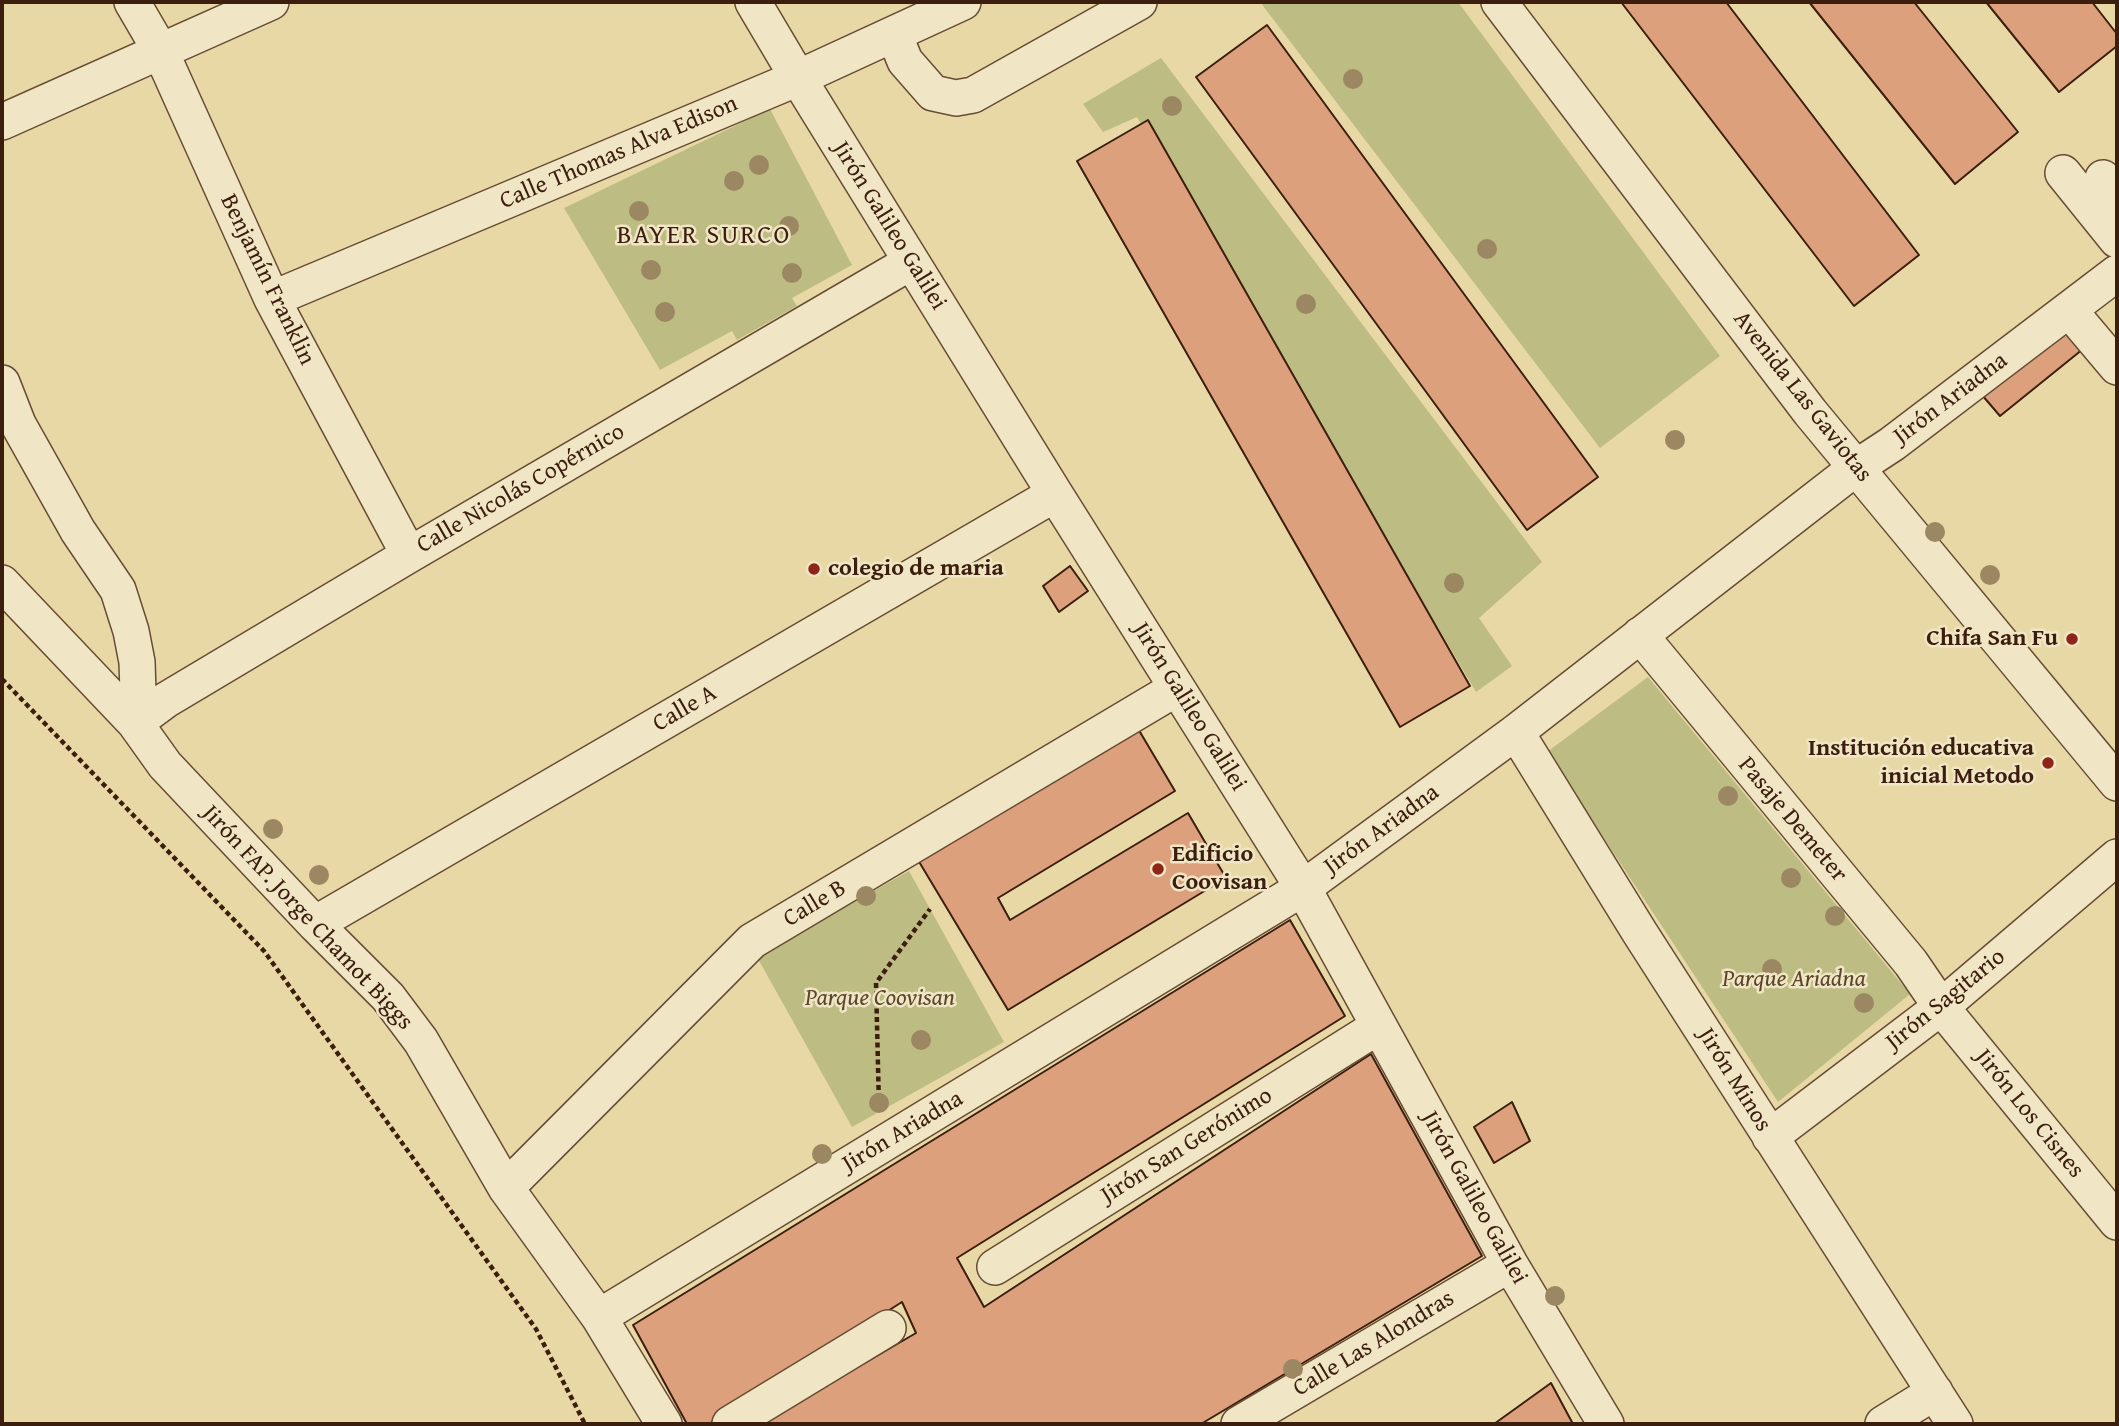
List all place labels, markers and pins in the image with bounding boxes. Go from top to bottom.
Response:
place label: colegio de maria [828,555,1004,583]
marker: colegio de maria [806,561,822,577]
place label: Chifa San Fu [1926,625,2058,653]
marker: Chifa San Fu [2064,631,2080,647]
place label: Institución educativa inicial Metodo [1808,735,2034,791]
marker: Institución educativa inicial Metodo [2040,755,2056,771]
place label: Edificio Coovisan [1172,841,1267,897]
marker: Edificio Coovisan [1150,861,1166,877]

